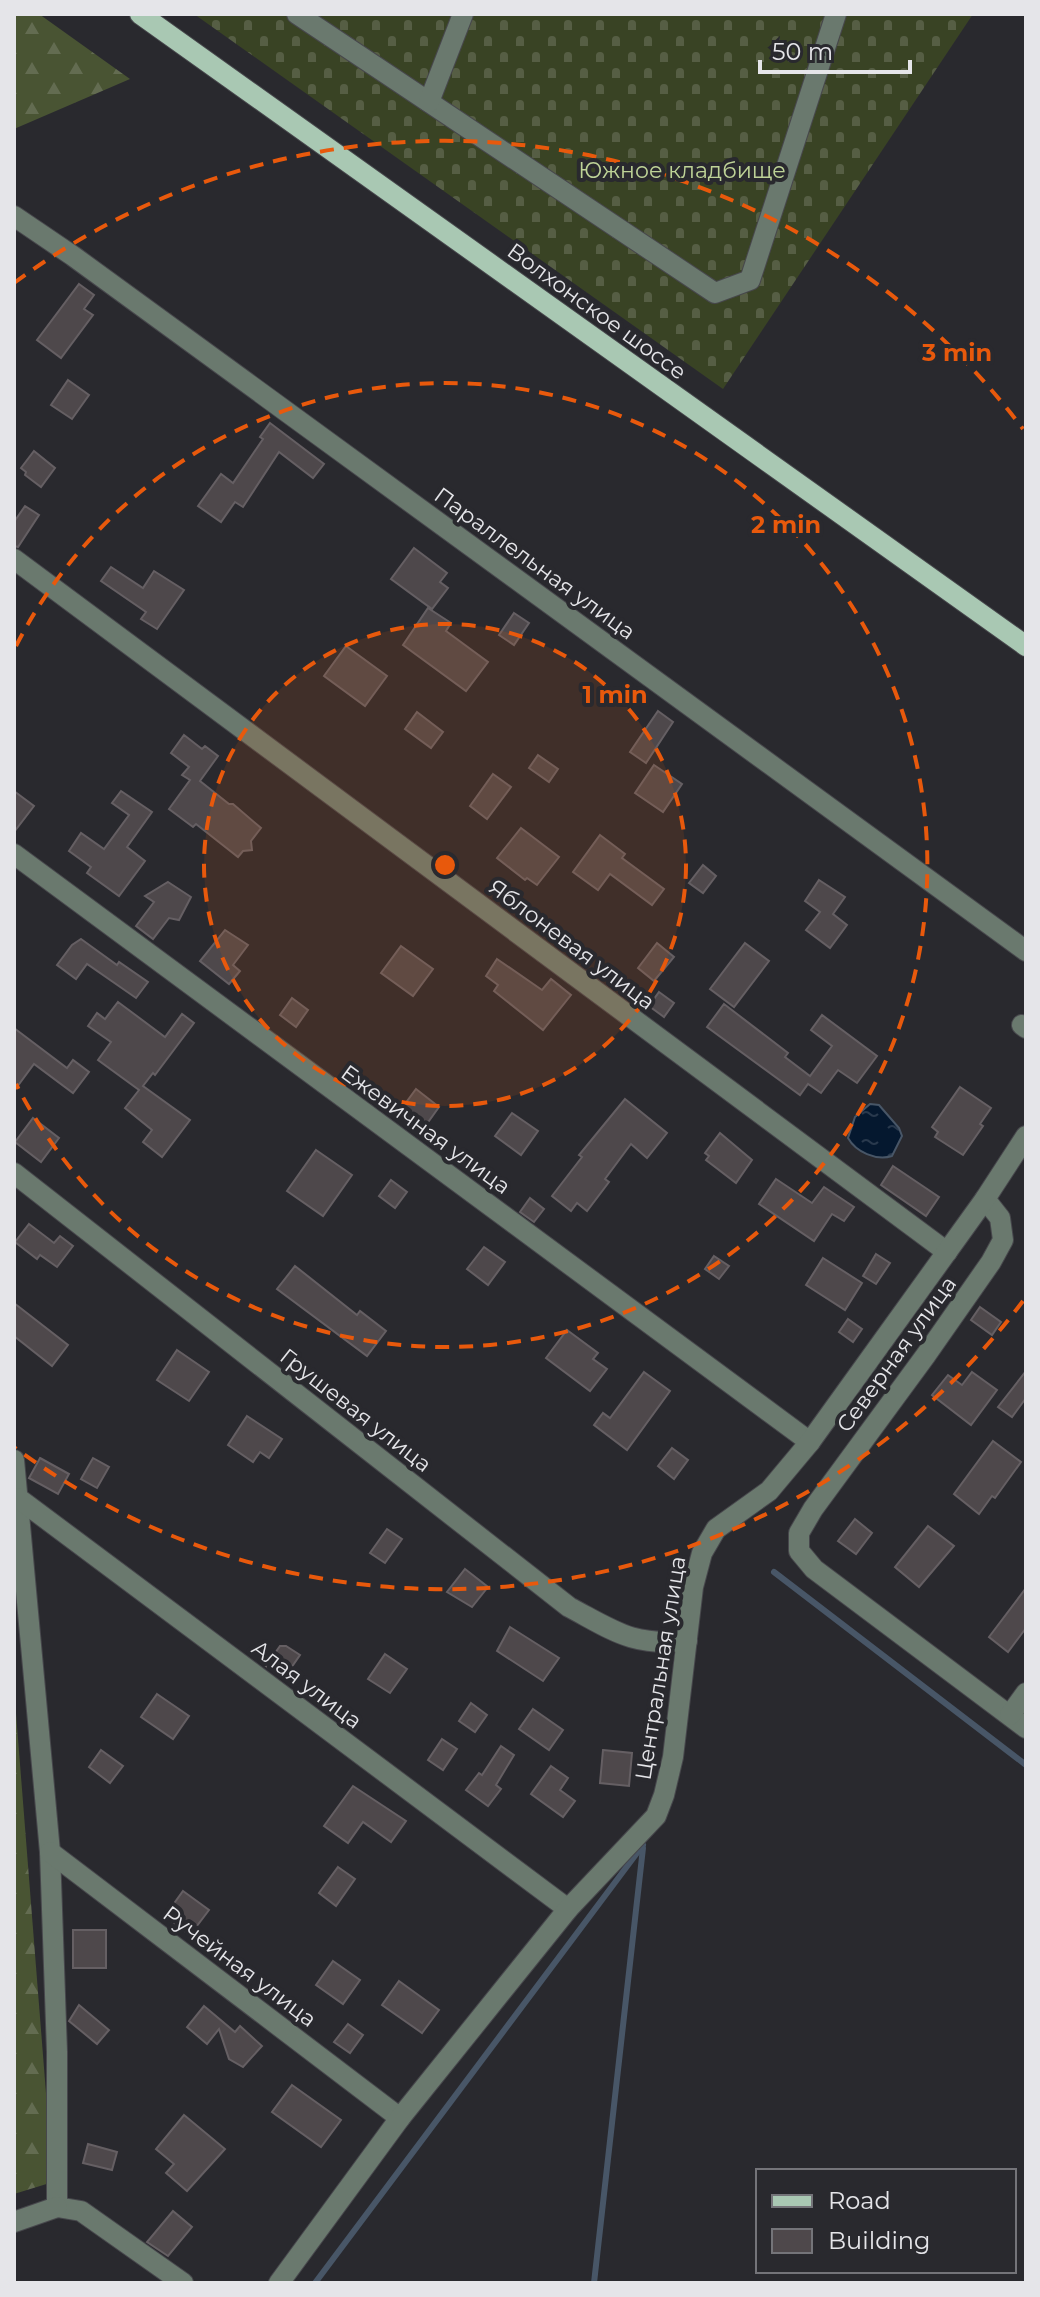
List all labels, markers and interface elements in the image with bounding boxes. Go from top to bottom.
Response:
scale bar [760,24,910,74]
text: 50 m [772,37,833,66]
park label: Южное кладбище [578,157,786,184]
street label: Волхонское шоссе [502,237,692,385]
text: 3 min [921,338,992,367]
street label: Параллельная улица [429,481,640,645]
text: 2 min [751,510,821,539]
text: 1 min [582,680,648,709]
centre of rings [431,851,459,879]
street label: Яблоневая улица [483,873,660,1016]
street label: Ежевичная улица [336,1059,516,1200]
street label: Северная улица [831,1271,962,1438]
street label: Грушевая улица [275,1343,437,1478]
street label: Центральная улица [629,1554,692,1782]
street label: Алая улица [246,1634,367,1735]
street label: Ручейная улица [158,1900,322,2033]
legend [756,2169,1016,2273]
text: Road [828,2186,891,2215]
text: Building [828,2226,931,2255]

